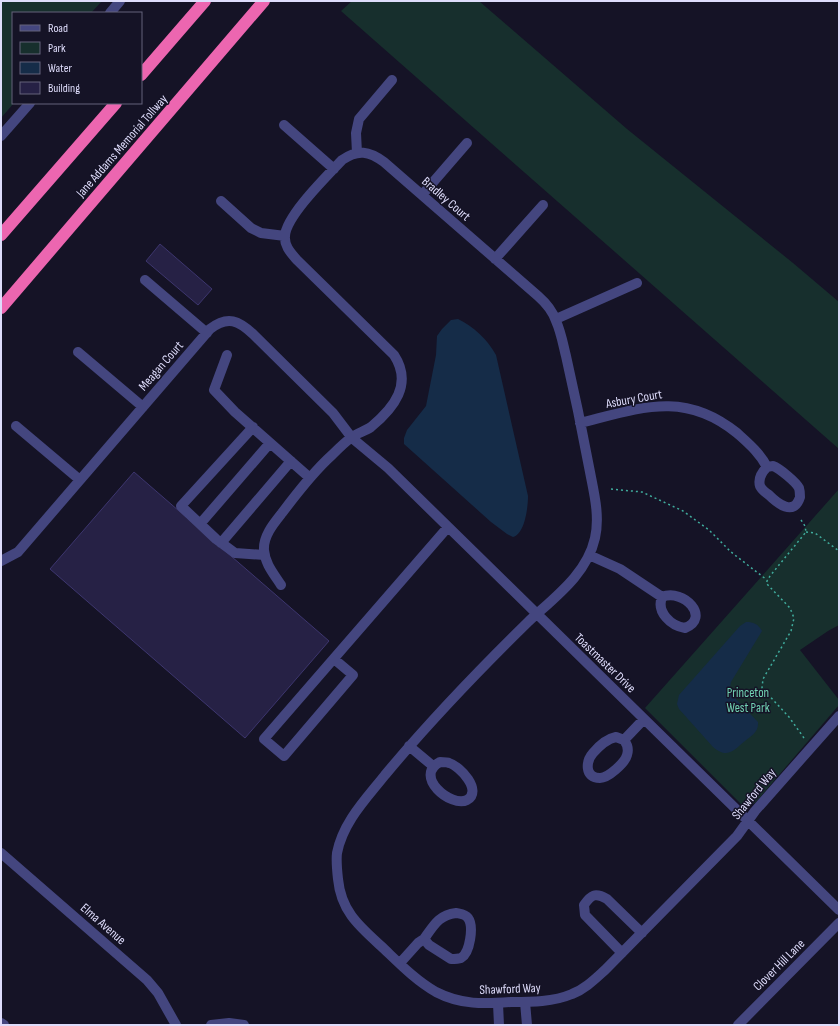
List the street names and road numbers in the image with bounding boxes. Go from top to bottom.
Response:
street label: Jane Addams Memorial Tollway [72,91,171,201]
street label: Bradley Court [418,174,474,224]
street label: Meagan Court [135,338,187,394]
street label: Asbury Court [604,386,663,412]
street label: Toastmaster Drive [571,630,639,696]
street label: Shawford Way [728,765,780,823]
street label: Elma Avenue [77,900,129,948]
street label: Clover Hill Lane [750,936,808,994]
street label: Shawford Way [479,980,541,998]

